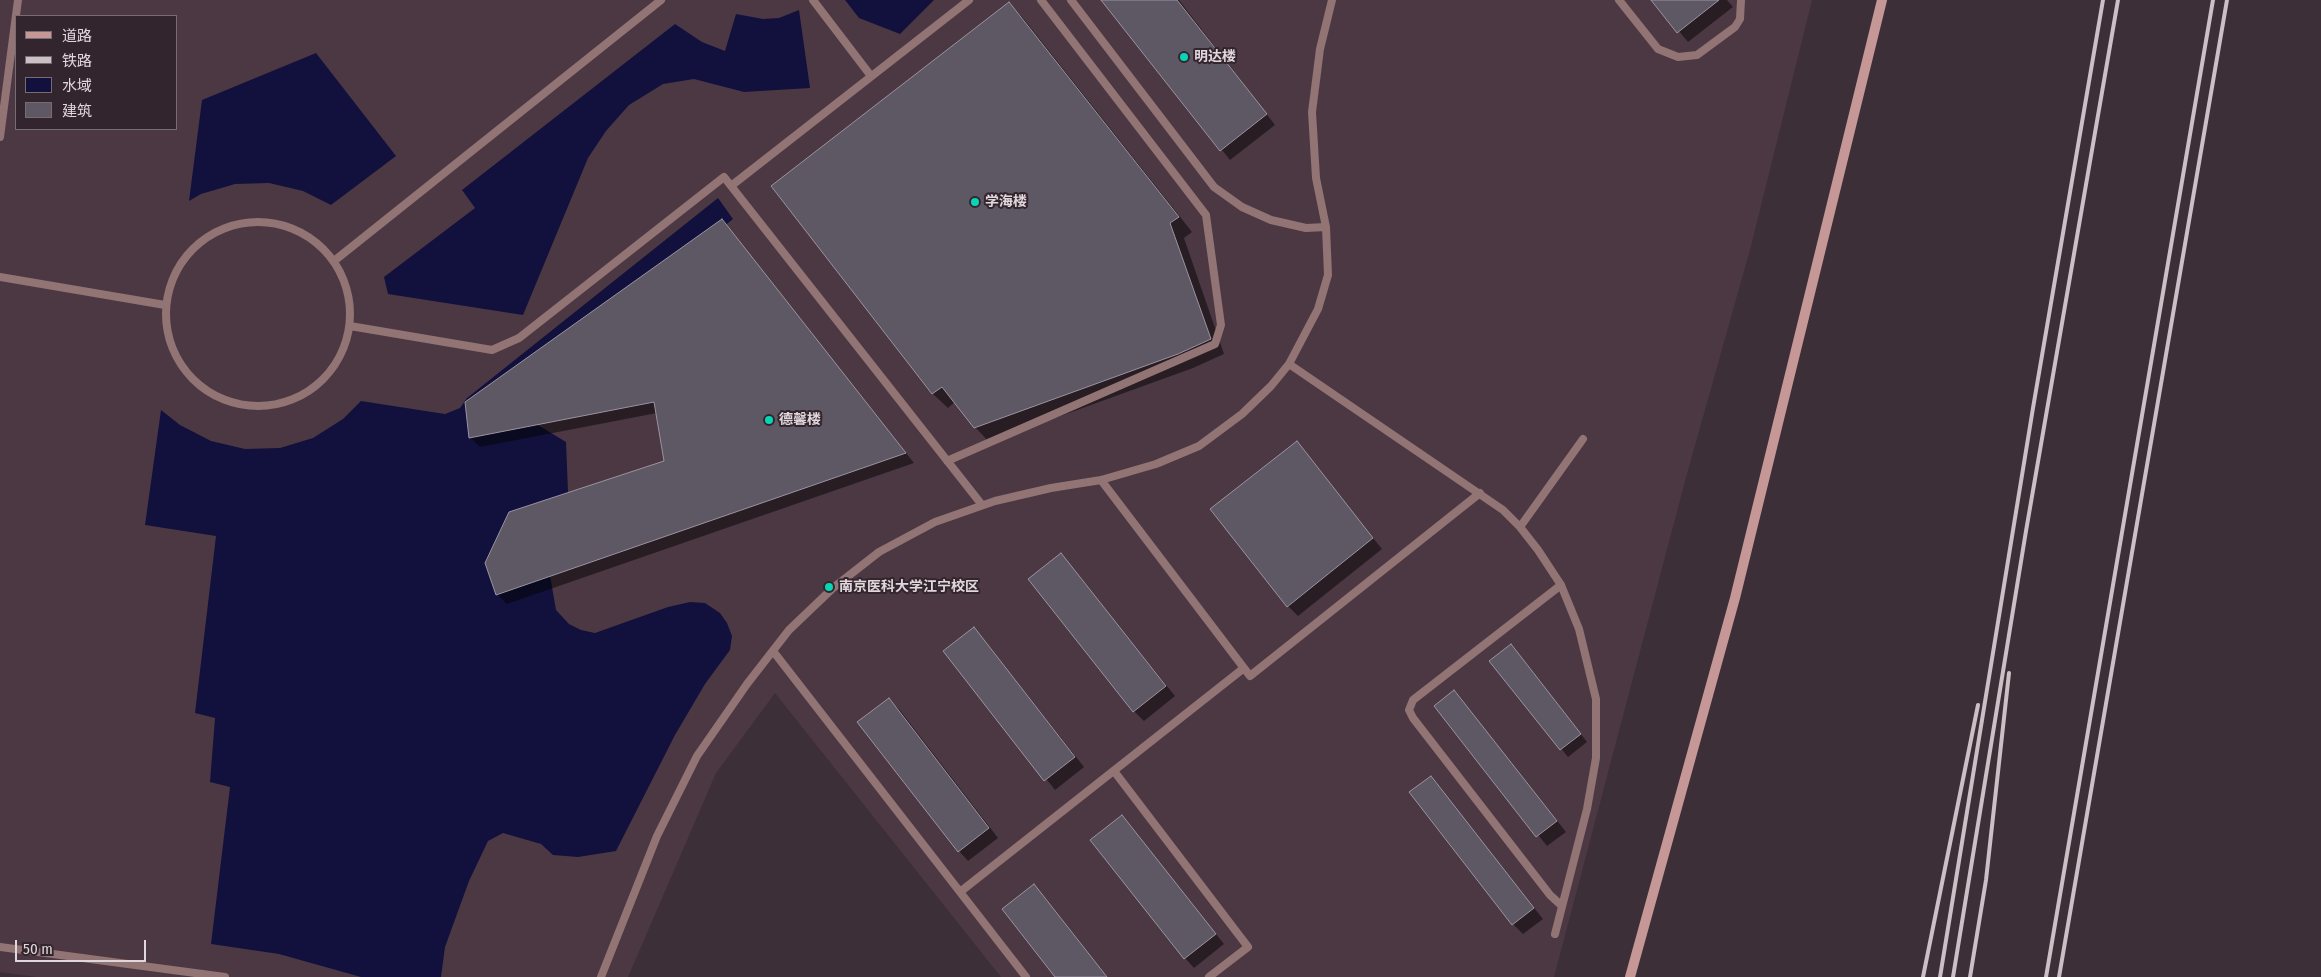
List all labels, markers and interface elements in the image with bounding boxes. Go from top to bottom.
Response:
legend [15,15,178,130]
text: 道路 [62,27,92,45]
place label: 明达楼 [1194,49,1236,65]
marker: 明达楼 [1178,51,1190,63]
text: 铁路 [62,52,92,70]
text: 水域 [62,77,92,95]
text: 建筑 [62,102,92,120]
place label: 学海楼 [985,194,1027,210]
marker: 学海楼 [969,196,981,208]
place label: 德馨楼 [779,412,821,428]
marker: 德馨楼 [763,414,775,426]
place label: 南京医科大学江宁校区 [839,579,979,595]
marker: 南京医科大学江宁校区 [823,581,835,593]
scale bar [18,930,149,962]
text: 50 m [23,940,53,958]

